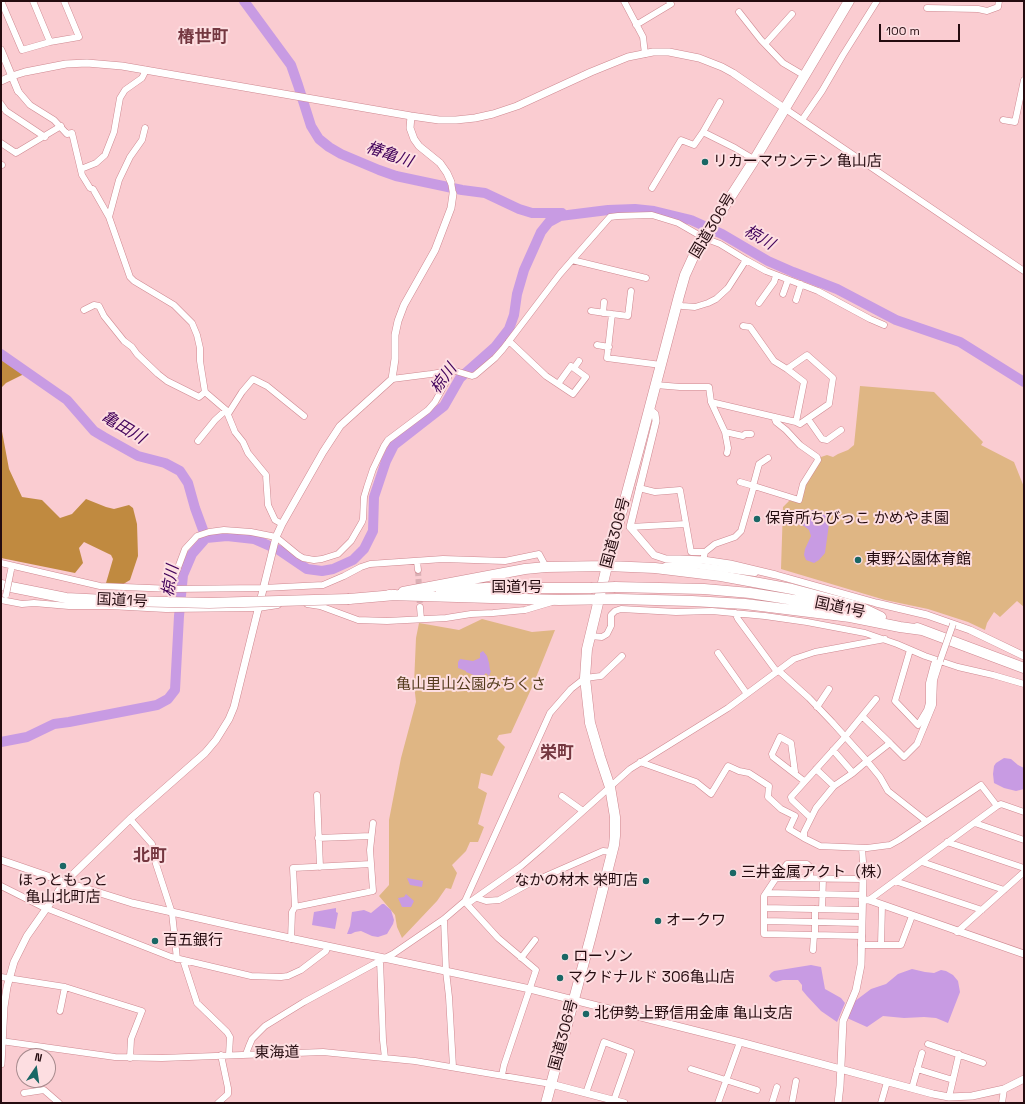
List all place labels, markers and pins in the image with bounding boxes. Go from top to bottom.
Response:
place label: リカーマウンテン 亀山店 [713,153,882,171]
marker: リカーマウンテン 亀山店 [700,157,710,167]
place label: 保育所ちびっこ かめやま園 [765,510,949,528]
marker: 保育所ちびっこ かめやま園 [752,514,762,524]
place label: 東野公園体育館 [866,551,971,569]
marker: 東野公園体育館 [853,555,863,565]
marker: ほっともっと 亀山北町店 [58,861,68,871]
place label: 三井金属アクト（株） [741,864,891,882]
marker: 三井金属アクト（株） [728,868,738,878]
place label: ほっともっと 亀山北町店 [18,872,108,907]
place label: なかの材木 栄町店 [514,872,638,890]
marker: なかの材木 栄町店 [641,876,651,886]
place label: オークワ [666,912,726,930]
marker: オークワ [653,916,663,926]
place label: 百五銀行 [163,932,223,950]
marker: 百五銀行 [150,936,160,946]
place label: ローソン [573,948,633,966]
marker: ローソン [560,952,570,962]
place label: マクドナルド 306亀山店 [568,969,735,987]
marker: マクドナルド 306亀山店 [555,973,565,983]
place label: 北伊勢上野信用金庫 亀山支店 [594,1005,793,1023]
marker: 北伊勢上野信用金庫 亀山支店 [581,1009,591,1019]

